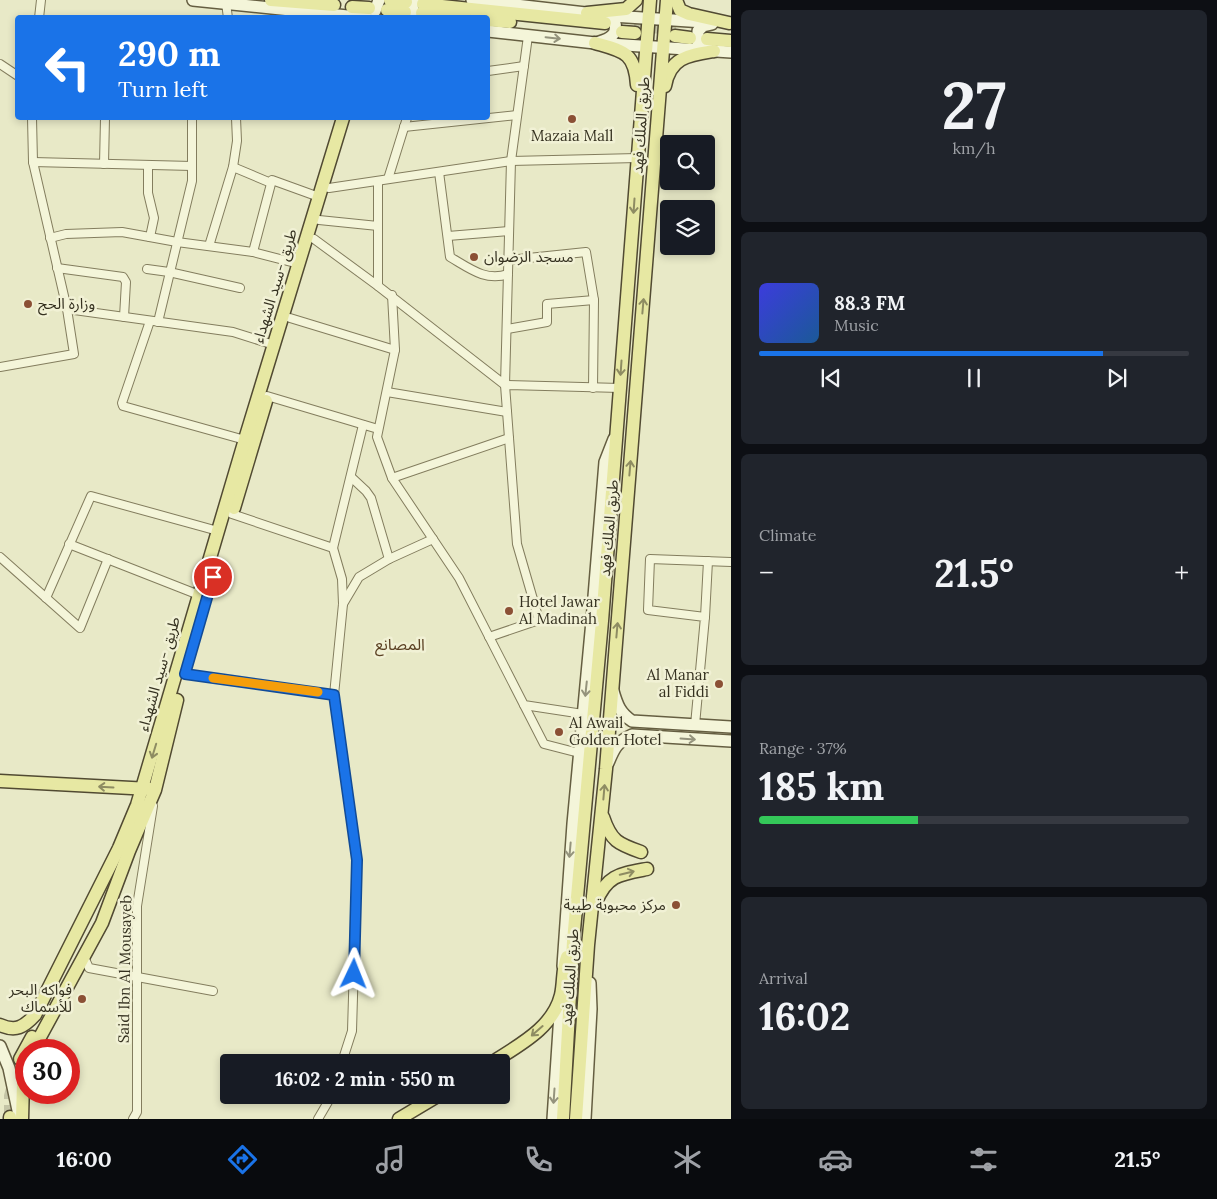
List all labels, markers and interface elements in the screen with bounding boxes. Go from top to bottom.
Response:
text: 290 m [118,31,220,76]
one-way arrow [545,33,561,43]
icon: left [35,35,100,100]
text: 27 [941,64,1007,147]
text: Turn left [118,75,208,103]
street label: طريق الملك فهد [628,76,654,174]
marker: Mazaia Mall [566,113,578,125]
place label: Mazaia Mall [531,126,613,145]
map controls [660,135,715,255]
button: search [660,135,715,190]
text: km/h [952,138,996,158]
one-way arrow [629,197,638,213]
button: layers [660,200,715,255]
street label: طريق -سيد الشهداء [248,226,302,346]
place label: مسجد الرضوان [484,247,574,266]
marker: مسجد الرضوان [468,251,480,263]
text: 88.3 FM [834,291,905,315]
place label: وزارة الحج [38,294,95,316]
marker: وزارة الحج [22,298,34,310]
one-way arrow [638,298,647,314]
text: Music [834,315,879,335]
one-way arrow [617,359,626,375]
icon: previous [817,364,845,392]
icon: pause [960,364,988,392]
icon: next [1103,364,1131,392]
one-way arrow [625,460,635,476]
street label: طريق الملك فهد [595,479,623,577]
text: Climate [759,525,816,545]
text: 21.5° [934,549,1014,597]
text: − [759,555,774,591]
text: + [1174,555,1189,591]
pin [192,556,234,598]
icon: arrive [199,563,227,591]
place label: Hotel Jawar Al Madinah [518,592,601,628]
marker: Hotel Jawar Al Madinah [503,605,515,617]
street label: طريق -سيد الشهداء [133,614,185,734]
one-way arrow [612,622,622,638]
district label: المصانع [375,634,425,657]
place label: Al Manar al Fiddi [646,665,710,701]
marker: Al Manar al Fiddi [713,678,725,690]
one-way arrow [581,680,591,696]
place label: Al Awail Golden Hotel [568,713,662,749]
marker: Al Awail Golden Hotel [553,726,565,738]
one-way arrow [680,734,696,743]
text: Range · 37% [759,738,847,758]
one-way arrow [148,743,158,759]
text: 185 km [759,762,884,810]
one-way arrow [99,782,115,791]
one-way arrow [599,784,609,800]
one-way arrow [566,842,575,858]
one-way arrow [619,868,635,877]
street label: Said Ibn Al Mousayeb [114,894,135,1043]
place label: مركز محبوبة طيبة [564,895,666,914]
marker: مركز محبوبة طيبة [670,899,682,911]
street label: طريق الملك فهد [557,928,583,1026]
position arrow [327,947,379,999]
text: Arrival [759,968,808,988]
place label: فواكه البحر للأسماك [8,980,72,1016]
text: 16:02 [759,992,850,1040]
marker: فواكه البحر للأسماك [76,993,88,1005]
one-way arrow [530,1026,543,1037]
speed limit sign: 30 [15,1039,80,1104]
text: 16:02 · 2 min · 550 m [275,1067,455,1091]
one-way arrow [550,1088,559,1104]
icon: directions [225,1142,260,1177]
icon: music [373,1142,408,1177]
icon: phone [521,1142,556,1177]
icon: climate [670,1142,705,1177]
icon: car [818,1142,853,1177]
icon: filters [966,1142,1001,1177]
text: 16:00 [57,1145,112,1173]
text: 21.5° [1114,1145,1160,1173]

